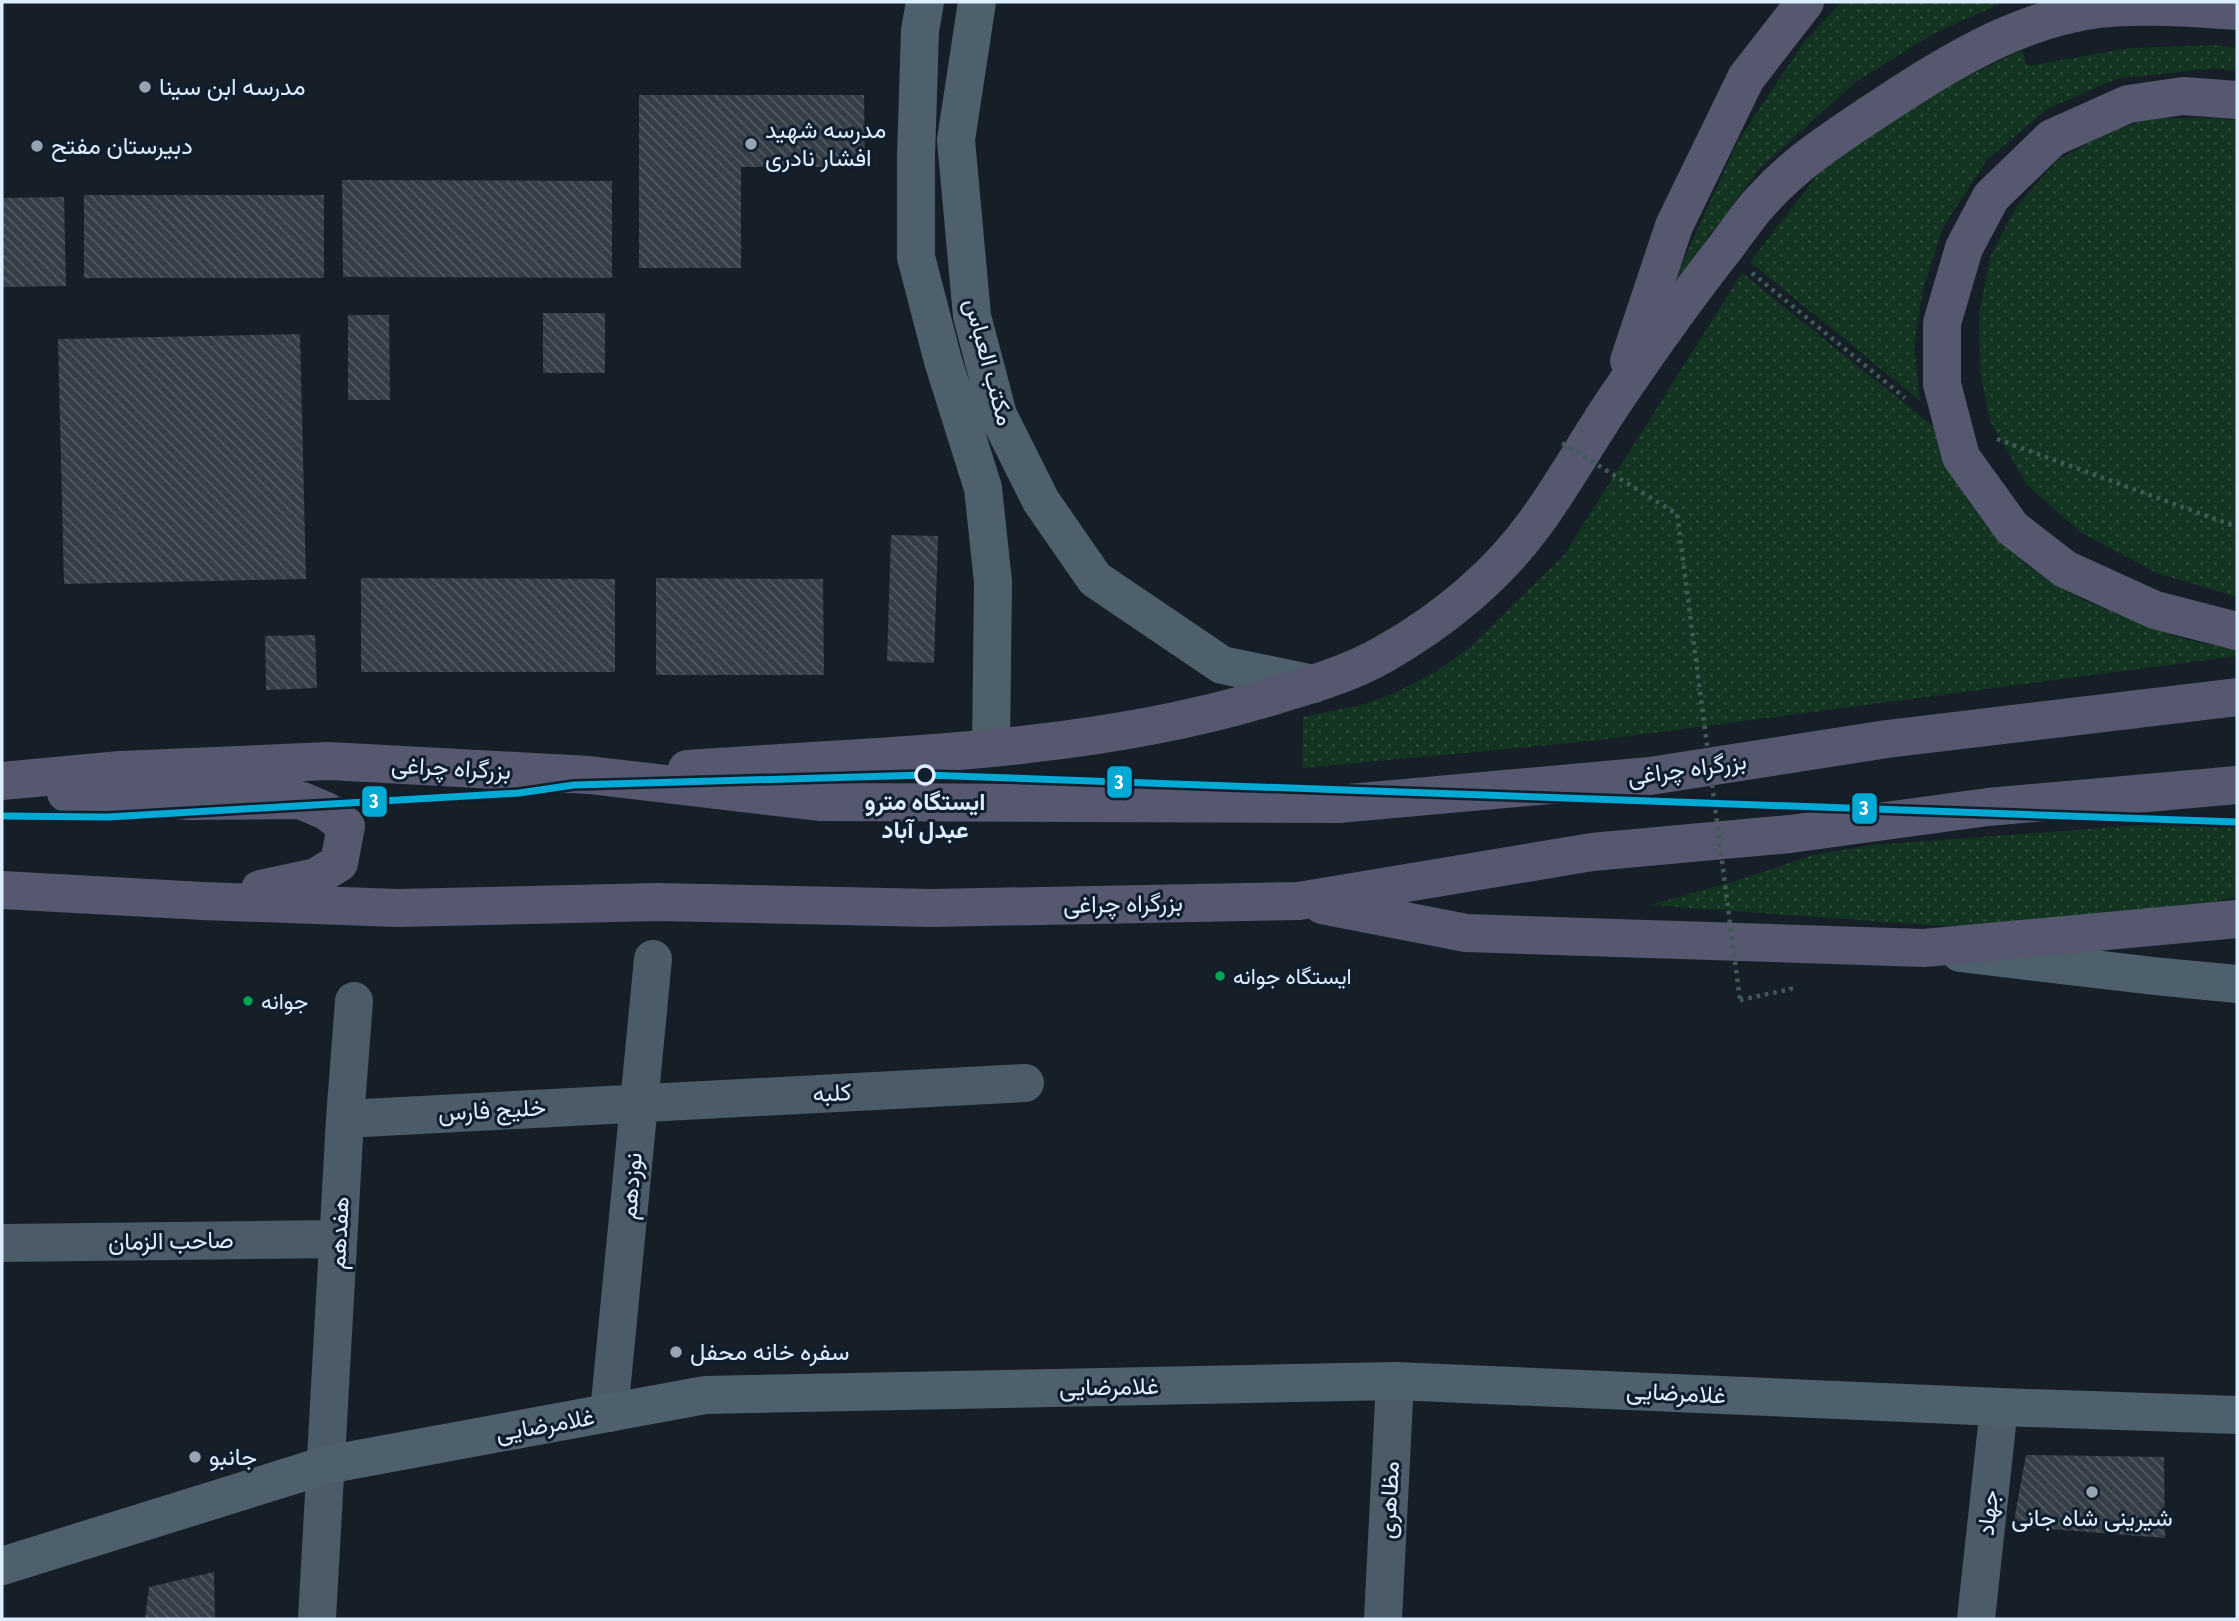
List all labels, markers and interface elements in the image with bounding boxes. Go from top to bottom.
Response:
place label: مدرسه ابن سینا [159,73,306,102]
marker: مدرسه ابن سینا [137,79,153,95]
place label: مدرسه شهید افشار نادری [765,116,886,173]
place label: دبیرستان مفتح [51,132,193,163]
marker: مدرسه شهید افشار نادری [743,136,759,152]
marker: دبیرستان مفتح [29,138,45,154]
street label: مکتب العباس [959,295,1019,429]
street label: بزرگراه چراغی [1626,747,1749,793]
street label: بزرگراه چراغی [390,751,512,787]
marker: ایستگاه مترو عبدل آباد [915,765,935,785]
line badge: 3 [1106,765,1133,799]
text: 3 [1114,771,1124,794]
line badge: 3 [361,785,388,818]
place label: ایستگاه مترو عبدل آباد [865,788,985,845]
text: 3 [369,790,379,813]
line badge: 3 [1851,792,1878,825]
text: 3 [1859,797,1869,820]
street label: بزرگراه چراغی [1063,889,1183,921]
place label: ایستگاه جوانه [1233,963,1352,990]
marker: ایستگاه جوانه [1213,969,1227,983]
place label: جوانه [261,988,308,1015]
marker: جوانه [241,994,255,1008]
street label: کلبه [812,1078,852,1108]
street label: خلیج فارس [437,1093,547,1130]
street label: نوزدهم [614,1151,650,1221]
street label: هفدهم [323,1196,357,1270]
street label: صاحب الزمان [108,1226,234,1257]
place label: سفره خانه محفل [690,1338,850,1367]
marker: سفره خانه محفل [668,1344,684,1360]
street label: غلامرضایی [1059,1372,1159,1403]
street label: غلامرضایی [1625,1376,1727,1411]
street label: غلامرضایی [493,1403,597,1448]
place label: جانبو [209,1443,257,1472]
marker: جانبو [187,1449,203,1465]
street label: مظاهری [1373,1460,1406,1540]
marker: شیرینی شاه جانی [2084,1484,2100,1500]
street label: جهاد [1972,1489,2005,1537]
place label: شیرینی شاه جانی [2011,1504,2173,1533]

